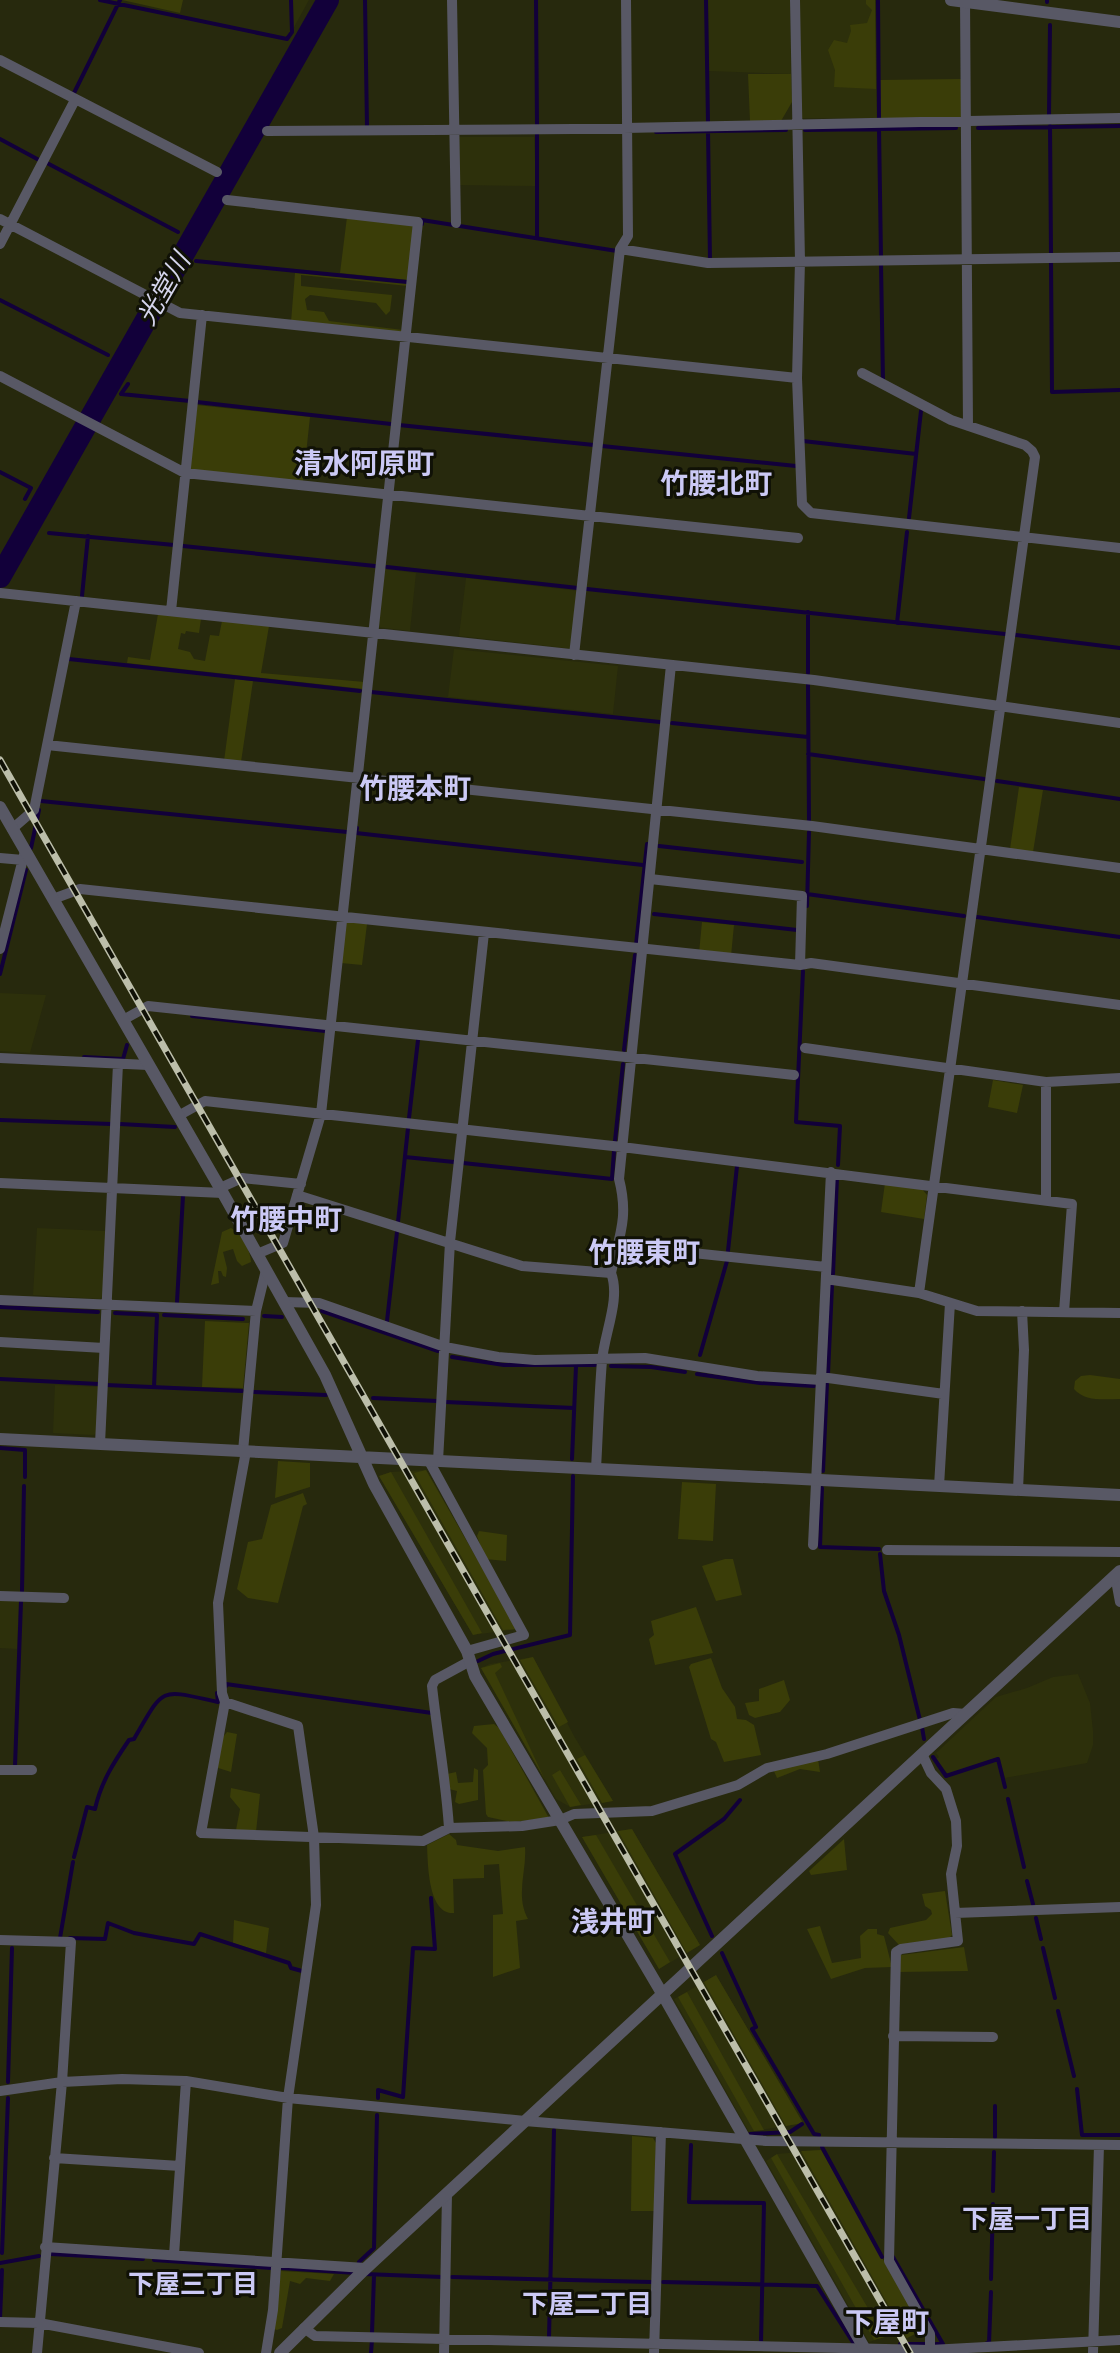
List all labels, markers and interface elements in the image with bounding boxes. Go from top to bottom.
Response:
water label: 光堂川 [132,245,198,330]
district label: 清水阿原町 [294,448,434,479]
district label: 竹腰北町 [660,468,772,499]
district label: 竹腰本町 [359,773,471,804]
district label: 竹腰中町 [230,1204,342,1235]
district label: 竹腰東町 [588,1237,700,1268]
district label: 浅井町 [571,1906,655,1937]
district label: 下屋一丁目 [962,2205,1092,2234]
district label: 下屋三丁目 [128,2270,258,2299]
district label: 下屋二丁目 [522,2290,652,2319]
district label: 下屋町 [845,2307,929,2338]

